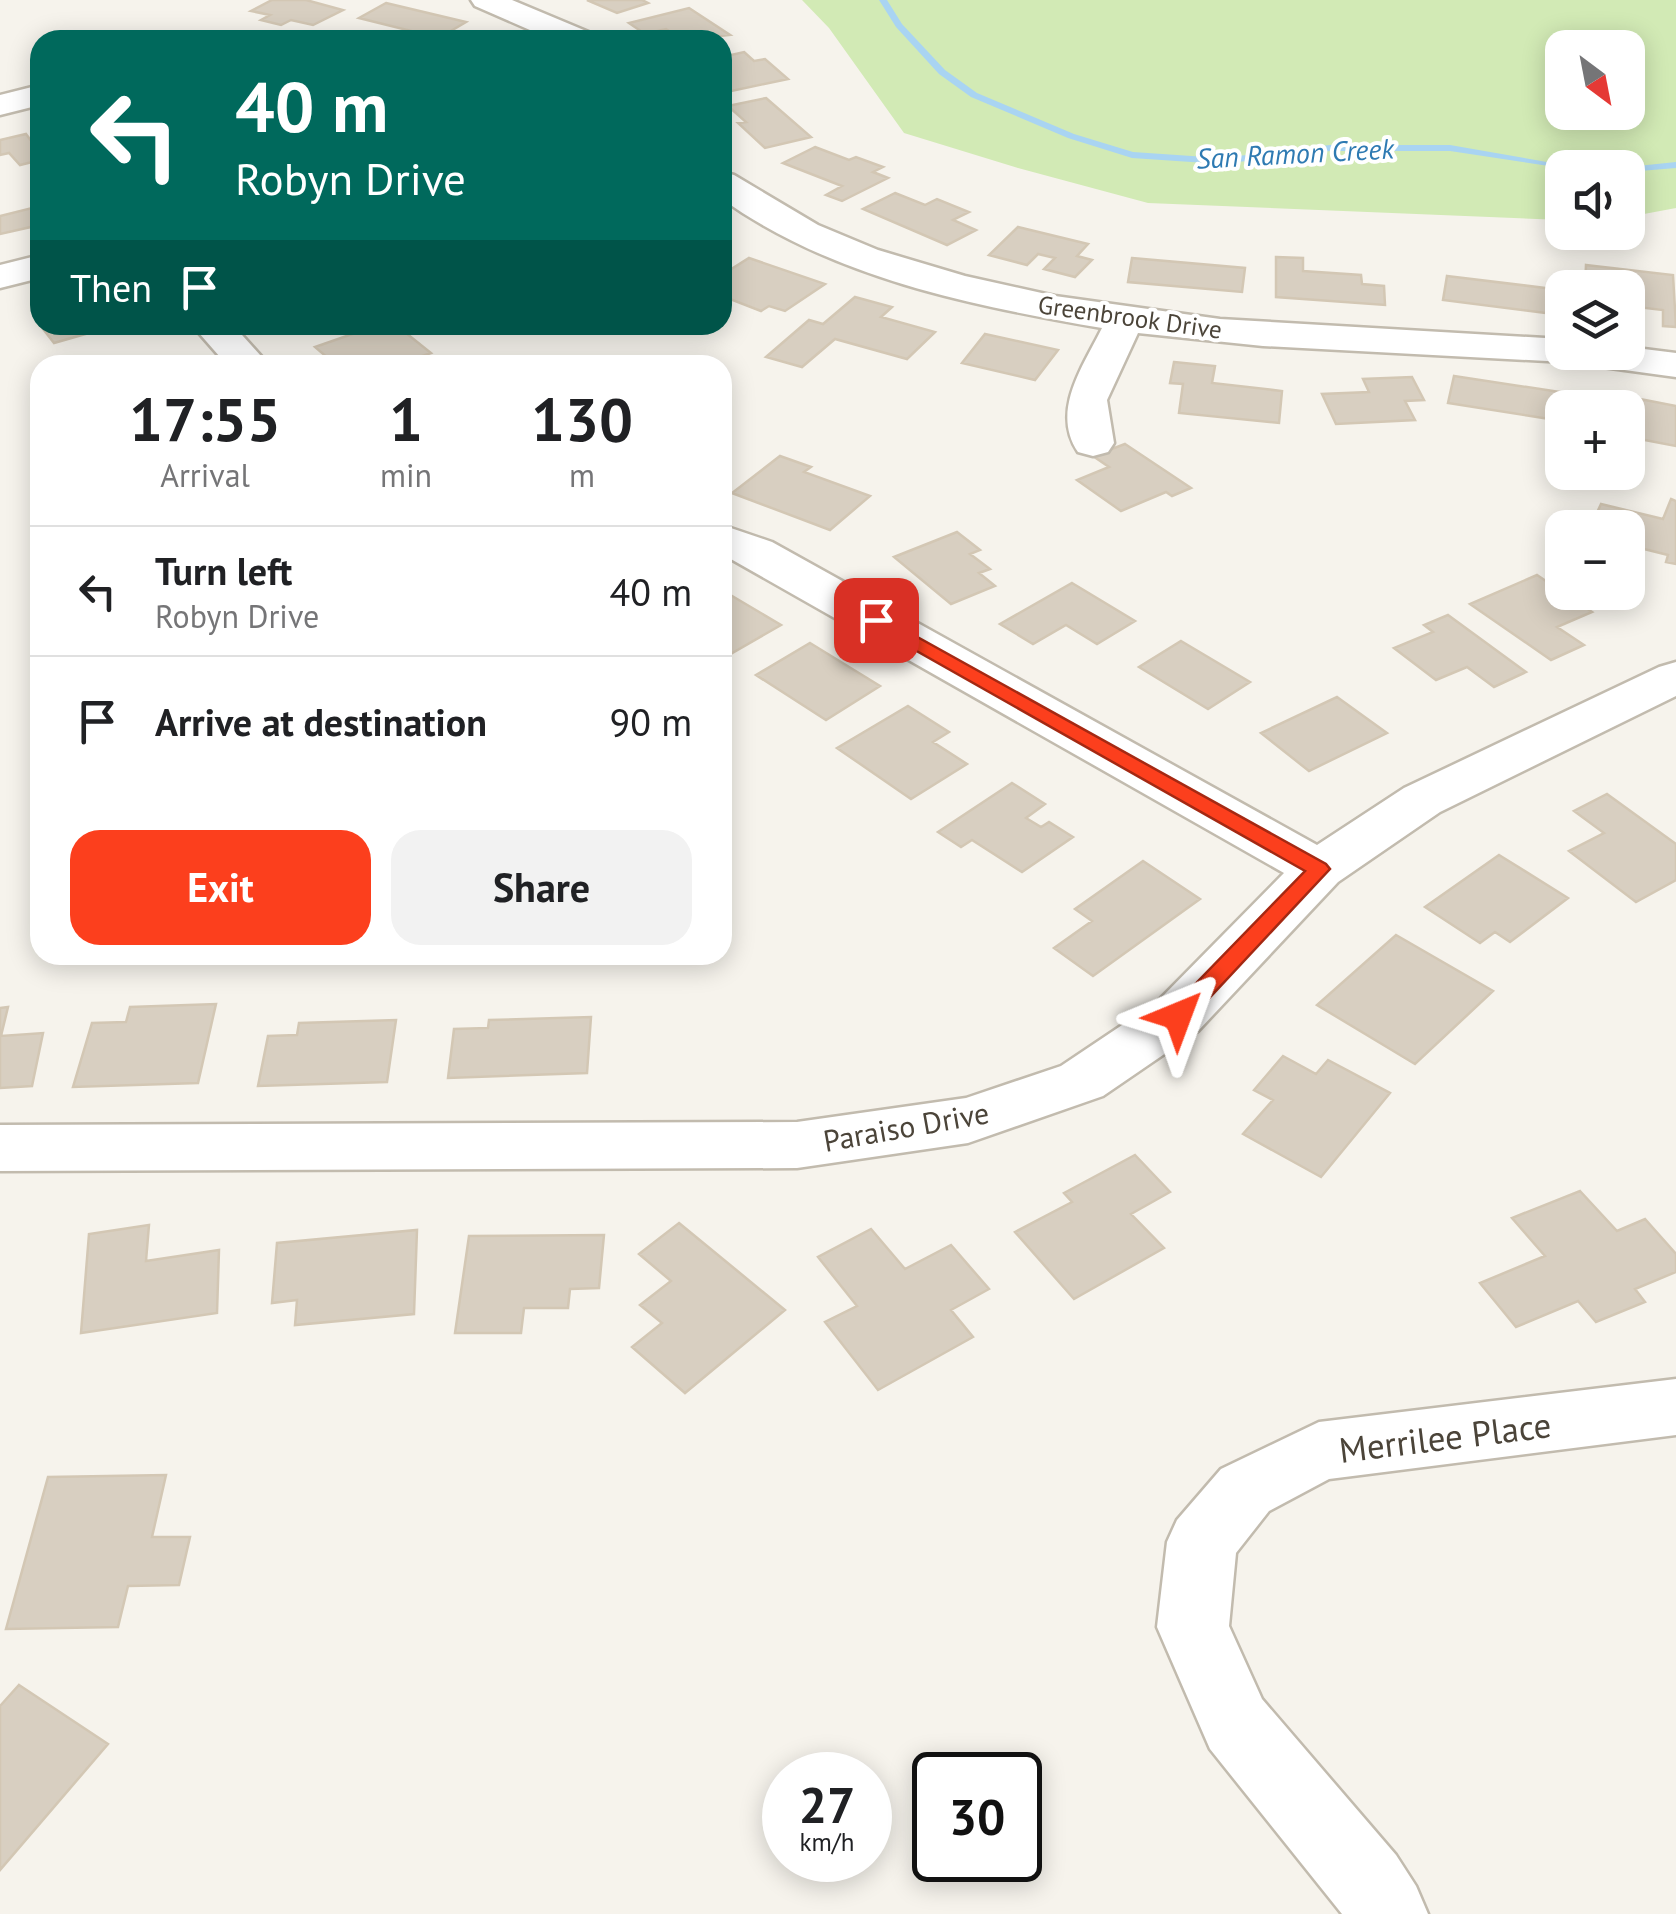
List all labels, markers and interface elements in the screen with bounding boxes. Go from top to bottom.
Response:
north arrow [1545,30,1645,130]
map controls [1545,30,1645,610]
text: 40 m [235,61,388,151]
icon: left [70,70,200,200]
water label: San Ramon Creek [1195,129,1396,177]
text: Robyn Drive [235,149,466,207]
button: sound [1545,150,1645,250]
icon: arrive [172,260,227,315]
text: Then [70,263,152,312]
button: layers [1545,270,1645,370]
street label: Greenbrook Drive [1036,288,1224,346]
text: 17:55 [129,380,281,458]
text: 1 [389,380,423,458]
text: 130 [531,380,633,458]
button: + [1545,390,1645,490]
text: Arrival [160,454,250,496]
text: min [380,454,432,496]
text: m [569,454,595,496]
button: − [1545,510,1645,610]
text: Turn left [155,546,292,595]
icon: left [70,564,125,619]
text: 40 m [610,567,692,616]
pin [834,578,919,663]
icon: arrive [849,593,904,648]
text: Robyn Drive [155,595,319,637]
icon: arrive [70,694,125,749]
text: Arrive at destination [155,697,487,746]
text: 90 m [610,697,692,746]
button: Exit [70,830,371,945]
button: Share [391,830,692,945]
position arrow [1126,964,1230,1068]
street label: Paraiso Drive [820,1092,992,1160]
street label: Merrilee Place [1336,1401,1554,1473]
speed limit sign: 30 [912,1752,1042,1882]
text: 27 [799,1772,855,1837]
text: km/h [800,1826,854,1858]

